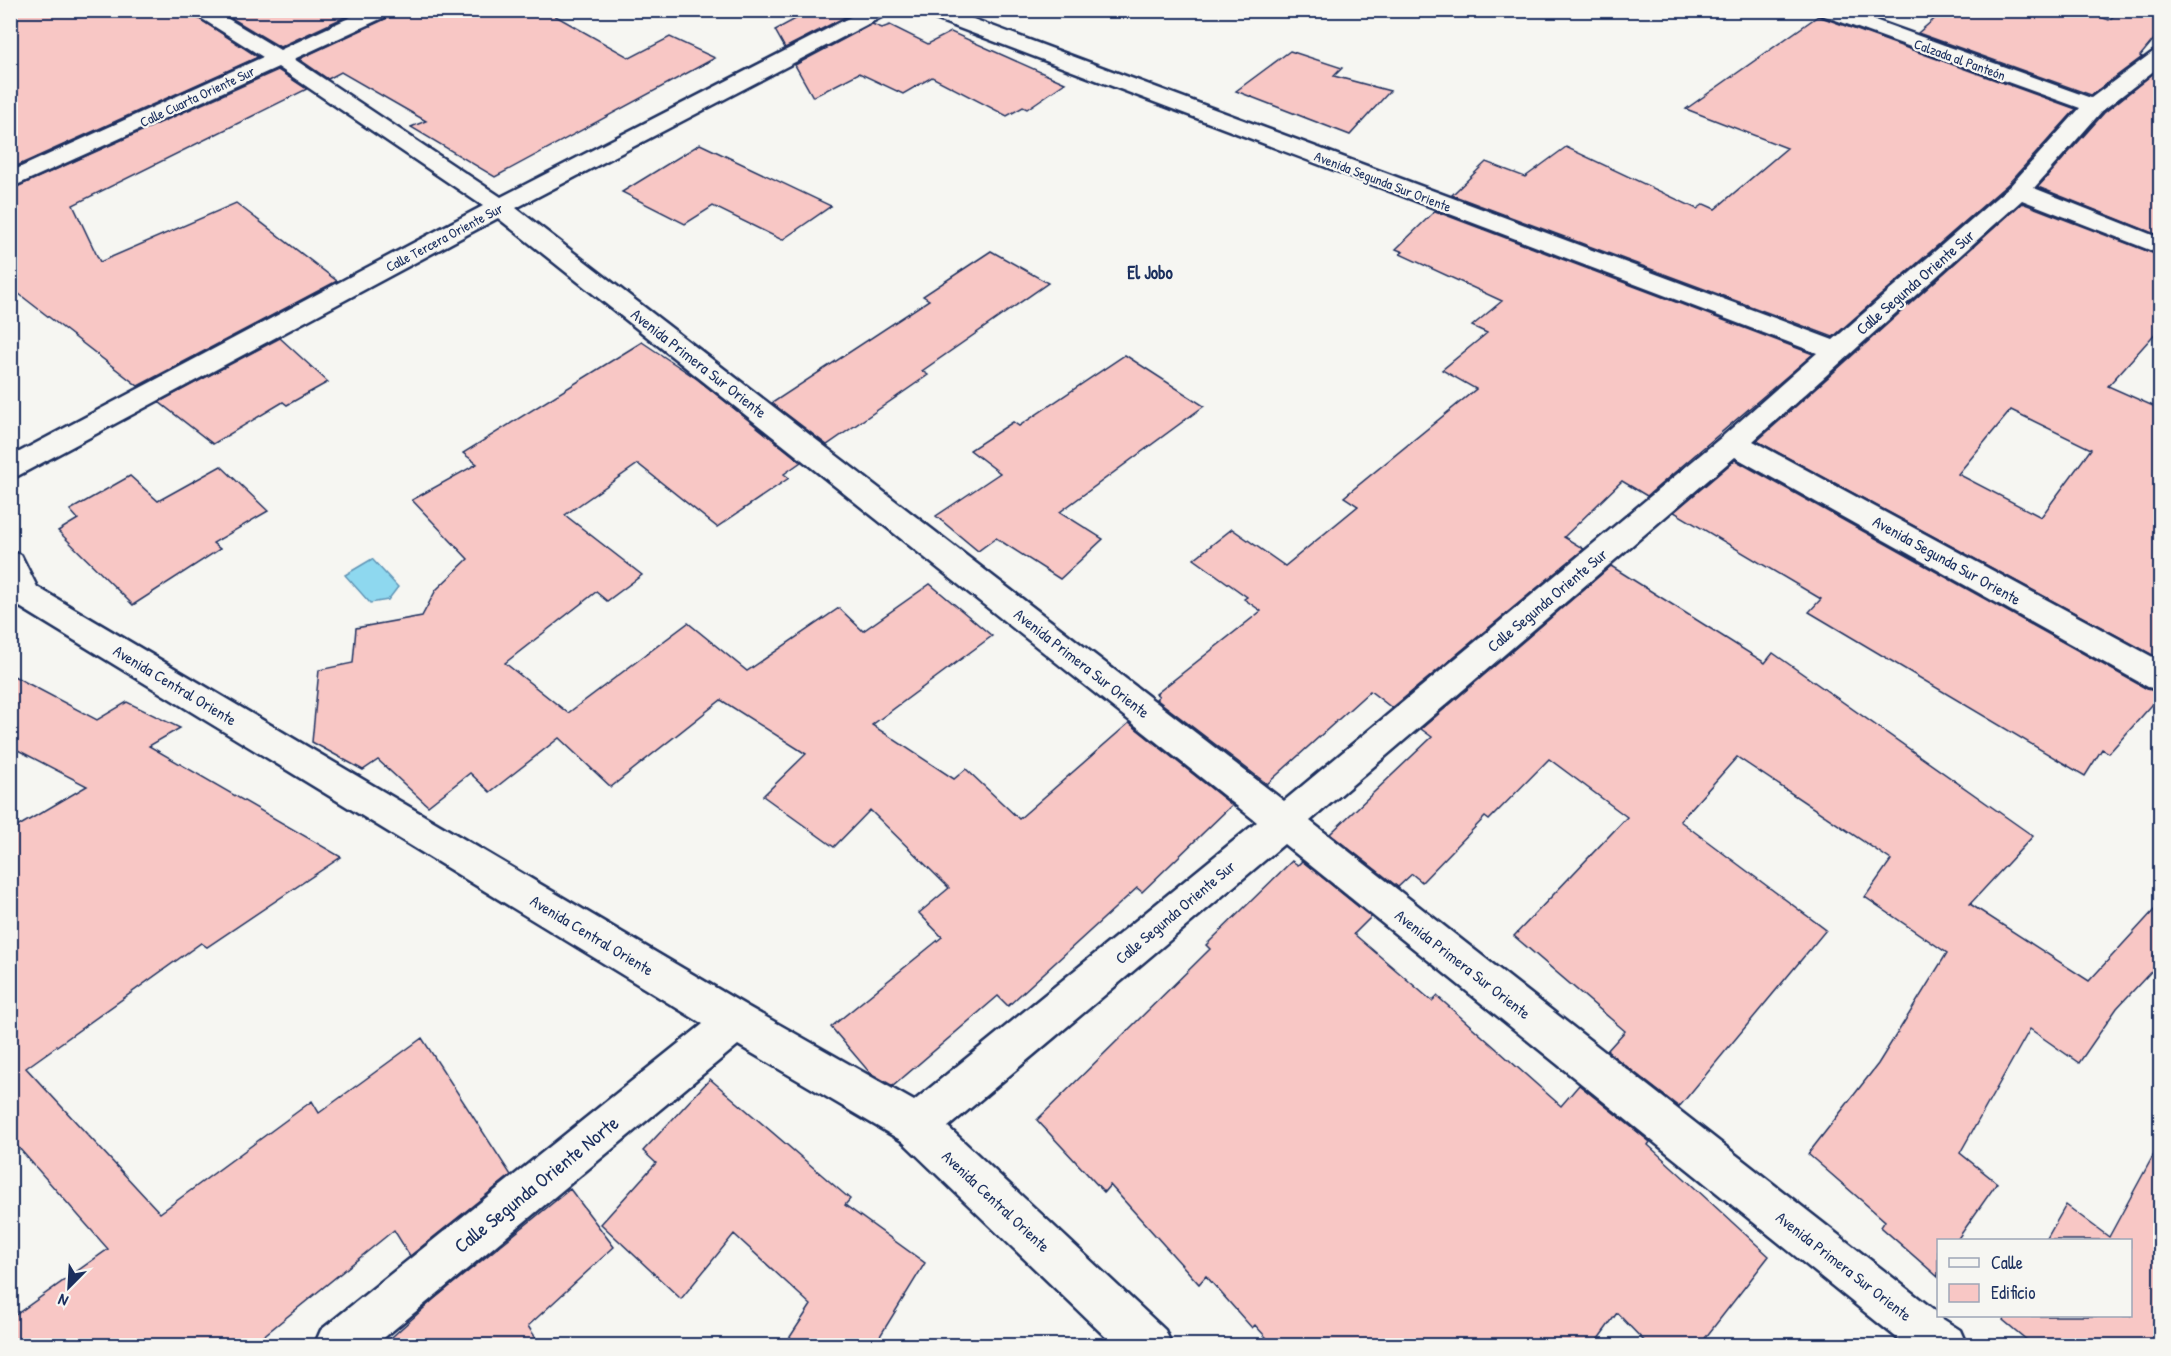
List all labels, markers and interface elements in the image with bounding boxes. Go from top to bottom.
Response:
street label: Calzada al Panteón [1912,34,2008,84]
street label: Calle Cuarta Oriente Sur [136,61,258,131]
street label: Avenida Segunda Sur Oriente [1311,146,1455,217]
street label: Calle Tercera Oriente Sur [382,198,506,276]
street label: Calle Segunda Oriente Sur [1851,224,1979,340]
district label: El Jobo [1127,260,1173,285]
street label: Avenida Primera Sur Oriente [627,303,772,423]
street label: Avenida Segunda Sur Oriente [1869,510,2025,610]
street label: Calle Segunda Oriente Sur [1482,543,1612,657]
street label: Avenida Primera Sur Oriente [1010,603,1155,723]
street label: Avenida Central Oriente [109,640,241,731]
street label: Calle Segunda Oriente Sur [1110,855,1240,969]
street label: Avenida Central Oriente [526,890,658,981]
street label: Avenida Primera Sur Oriente [1391,904,1536,1024]
street label: Calle Segunda Oriente Norte [448,1109,624,1259]
street label: Avenida Central Oriente [937,1145,1055,1257]
street label: Avenida Primera Sur Oriente [1772,1206,1917,1326]
legend [1937,1239,2132,1317]
text: Calle [1991,1250,2023,1275]
north arrow [39,1257,99,1317]
text: Edificio [1991,1280,2035,1305]
text: N [54,1289,71,1312]

